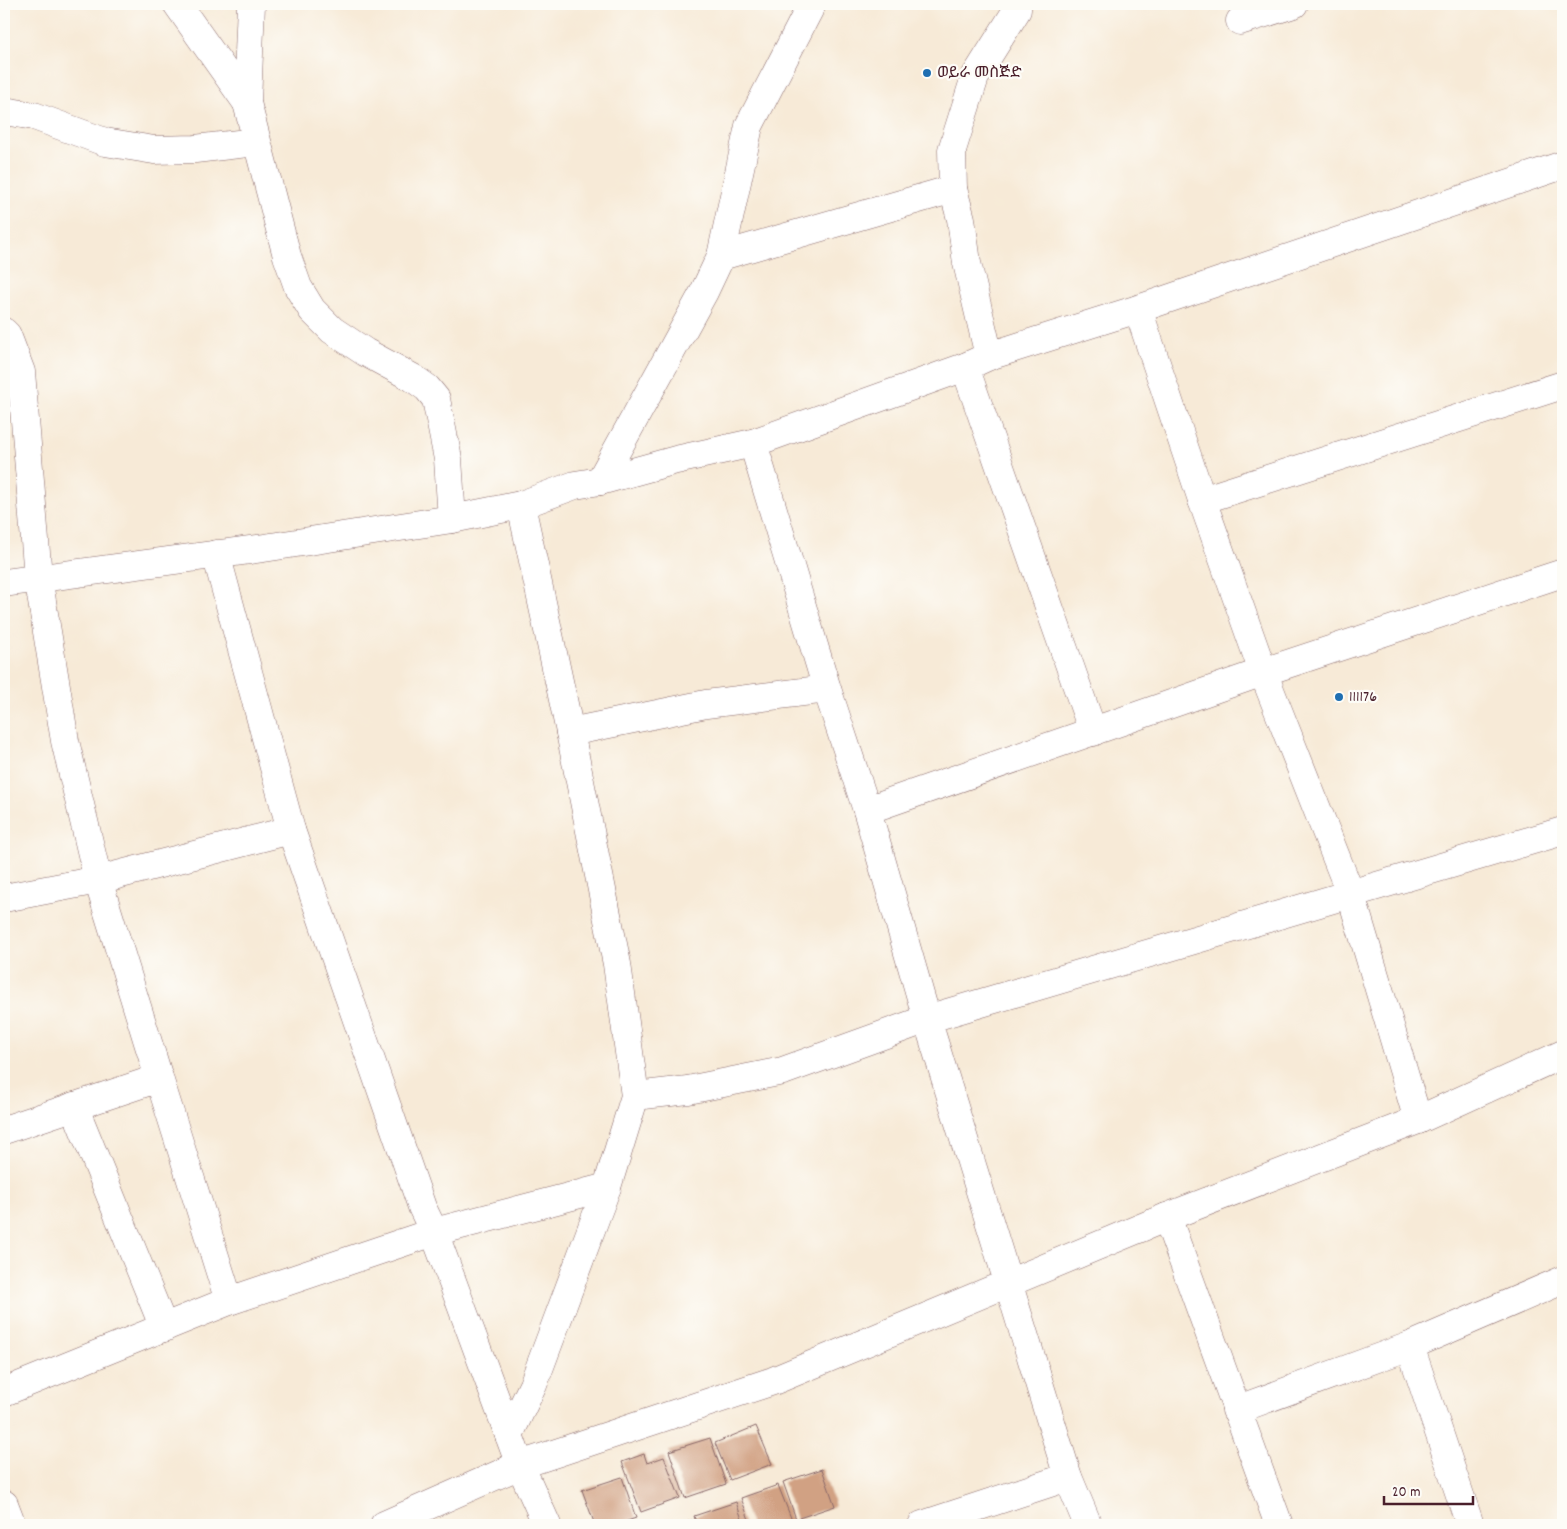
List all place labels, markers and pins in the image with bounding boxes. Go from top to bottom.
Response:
place label: ወይራ መስጅድ [937,62,1022,85]
marker: ወይራ መስጅድ [921,67,933,79]
place label: 111176 [1349,686,1377,709]
marker: 111176 [1333,691,1345,703]

